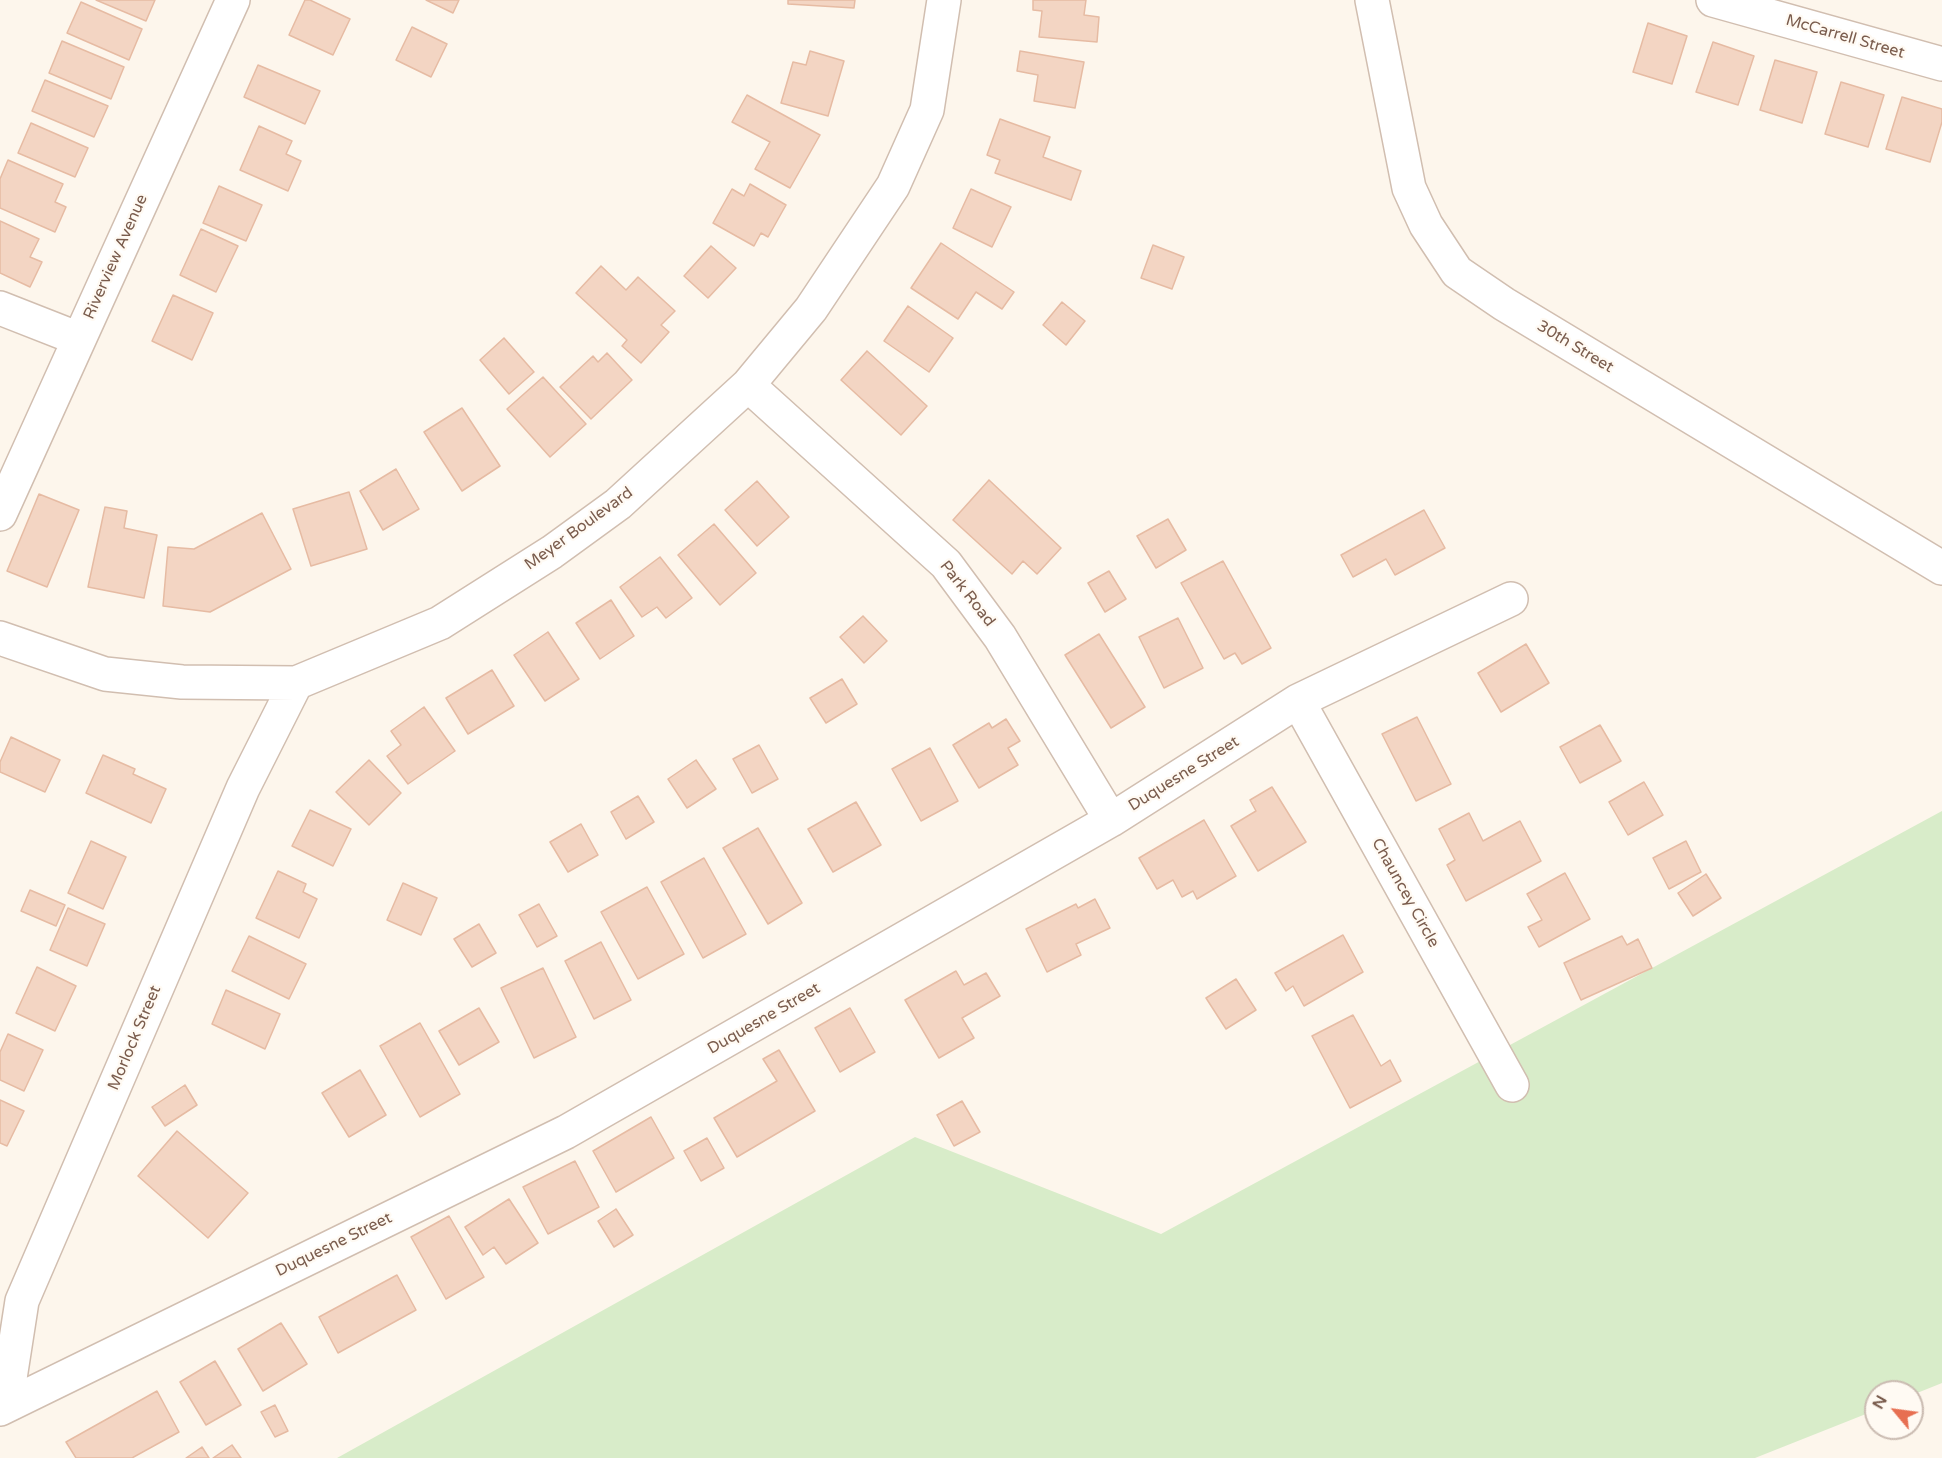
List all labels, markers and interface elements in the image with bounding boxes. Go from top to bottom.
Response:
street label: McCarrell Street [1783,11,1907,63]
street label: Riverview Avenue [80,192,152,322]
street label: 30th Street [1533,317,1617,377]
street label: Meyer Boulevard [521,483,637,575]
street label: Park Road [935,557,999,631]
street label: Duquesne Street [1125,732,1243,816]
street label: Chauncey Circle [1367,835,1443,951]
street label: Duquesne Street [704,979,824,1059]
street label: Morlock Street [104,983,166,1093]
street label: Duquesne Street [273,1209,395,1281]
north arrow [1864,1380,1924,1440]
text: N [1868,1392,1892,1413]

